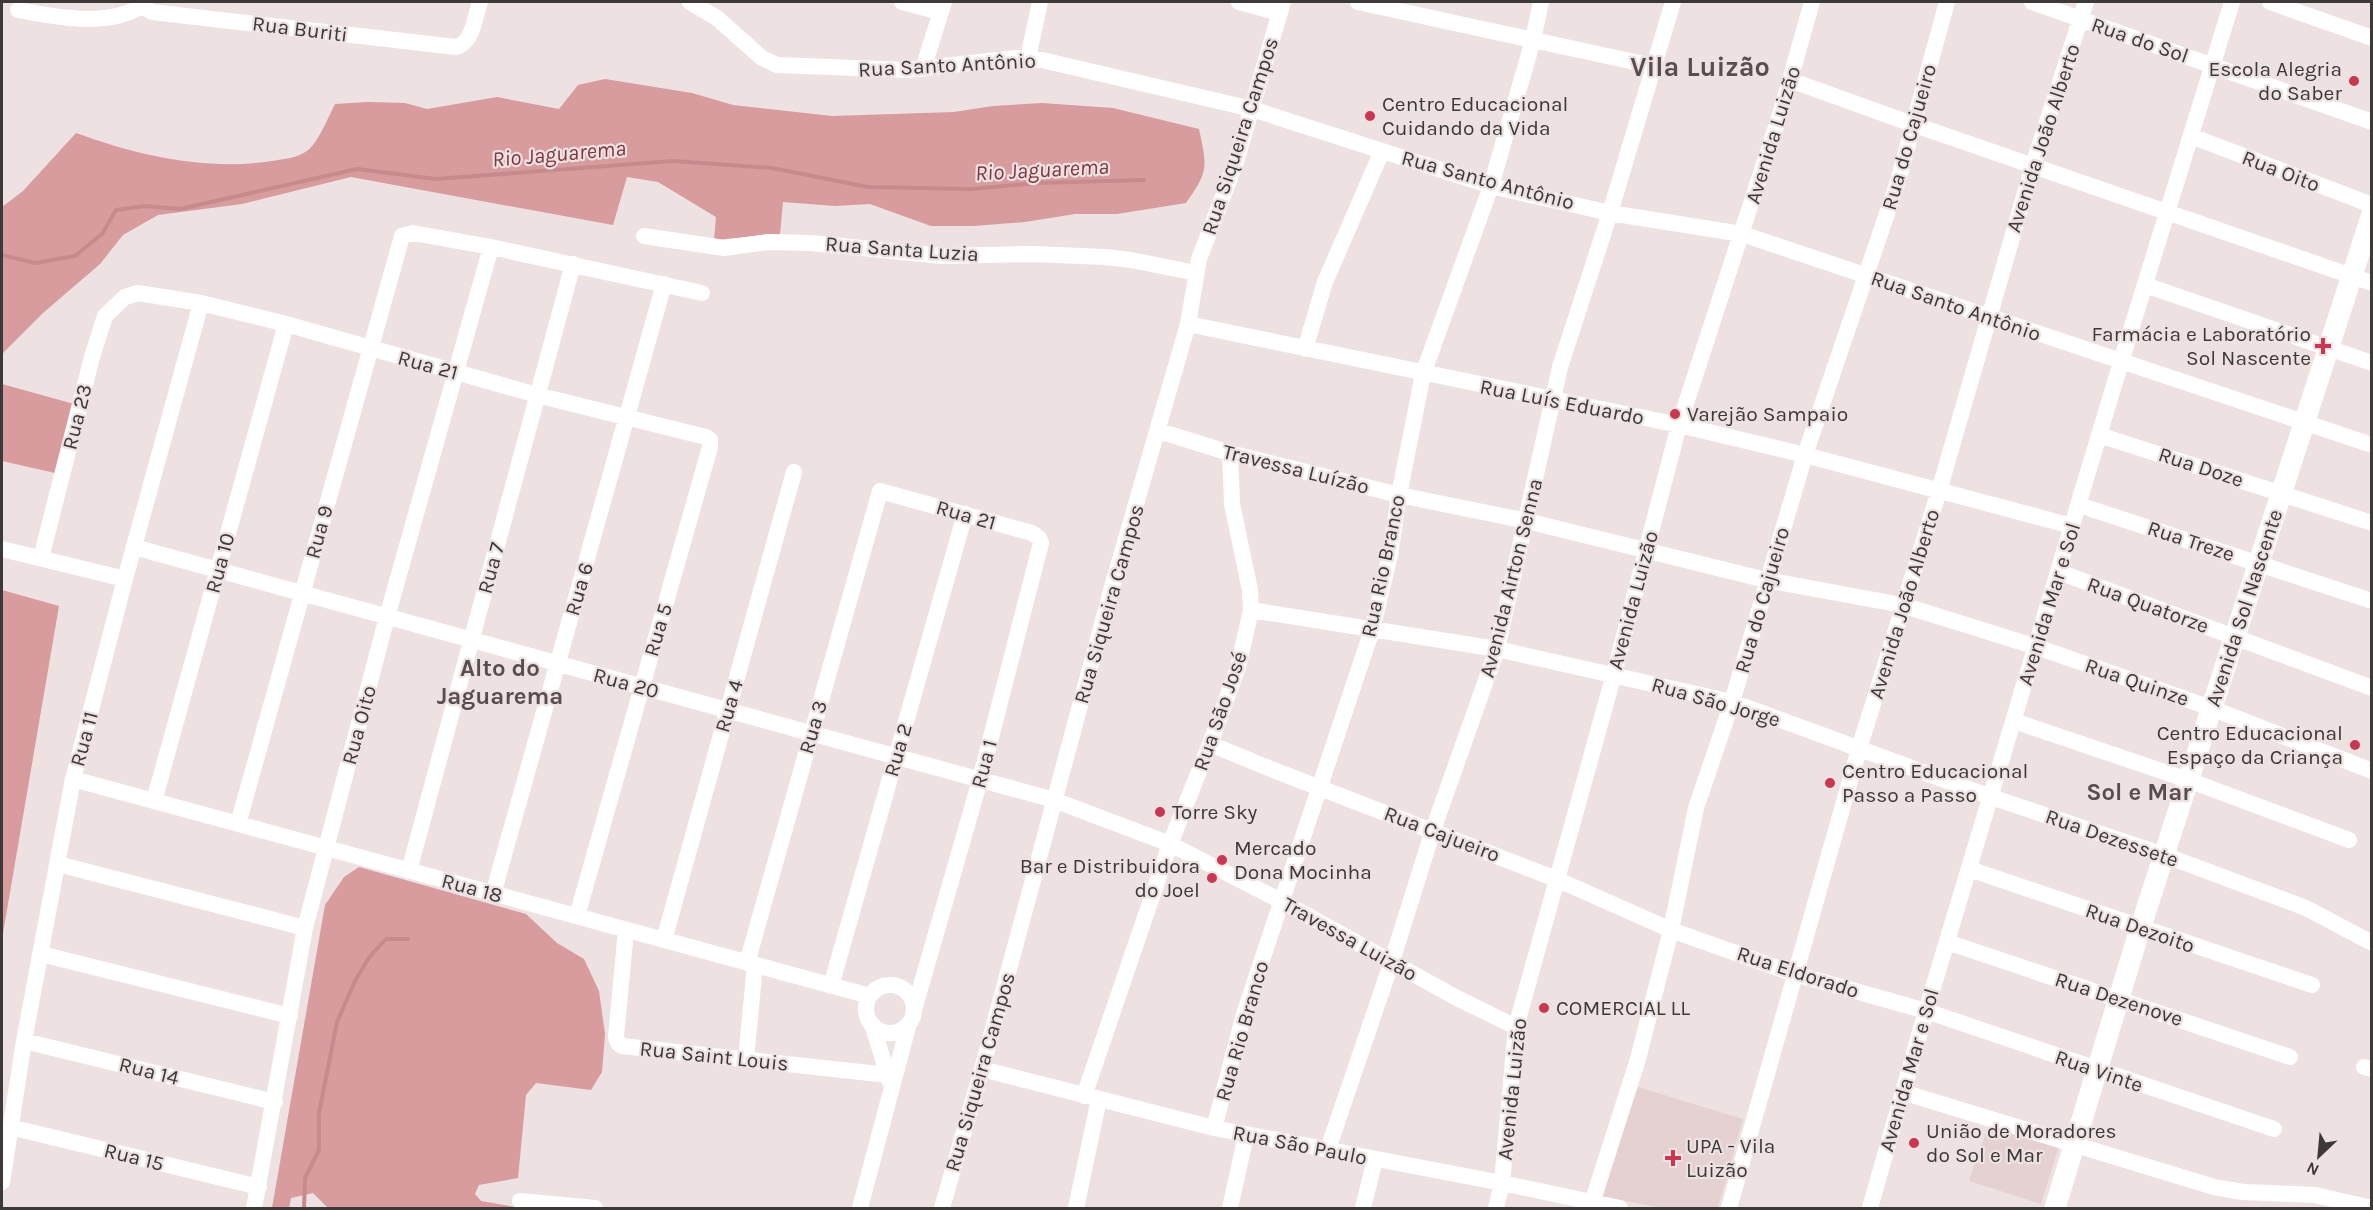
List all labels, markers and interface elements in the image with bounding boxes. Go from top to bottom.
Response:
street label: Rua Buriti [251,11,349,47]
street label: Rua do Sol [2088,12,2192,68]
street label: Rua Siqueira Campos [1197,34,1283,238]
street label: Avenida João Alberto [2001,41,2085,235]
street label: Rua Santo Antônio [858,48,1036,82]
district label: Vila Luizão [1630,51,1770,83]
place label: Escola Alegria do Saber [2208,57,2342,105]
street label: Rua do Cajueiro [1877,61,1941,213]
street label: Avenida Luizão [1741,63,1805,207]
marker: Escola Alegria do Saber [2347,74,2361,88]
place label: Centro Educacional Cuidando da Vida [1382,92,1568,140]
marker: Centro Educacional Cuidando da Vida [1363,109,1377,123]
water label: Rio Jaguarema [491,135,627,173]
street label: Rua Santo Antônio [1399,145,1577,215]
street label: Rua Oito [2239,145,2323,197]
water label: Rio Jaguarema [974,154,1110,186]
street label: Rua Santa Luzia [824,232,980,266]
street label: Rua Santo Antônio [1868,266,2044,346]
place label: Farmácia e Laboratório Sol Nascente [2092,322,2311,370]
marker: Farmácia e Laboratório Sol Nascente [2316,339,2330,353]
street label: Rua 21 [395,345,461,385]
street label: Rua Luís Eduardo [1478,374,1646,430]
street label: Rua 23 [57,382,97,452]
place label: Varejão Sampaio [1687,402,1848,426]
marker: Varejão Sampaio [1668,407,1682,421]
street label: Travessa Luízão [1220,439,1372,499]
street label: Rua Doze [2155,442,2247,492]
street label: Avenida Airton Senna [1475,476,1547,680]
street label: Rua Rio Branco [1356,493,1410,639]
street label: Rua 21 [933,495,999,535]
street label: Rua Siqueira Campos [1069,502,1149,706]
street label: Rua 9 [300,503,338,561]
street label: Avenida João Alberto [1864,506,1944,702]
street label: Avenida Sol Nascente [2201,506,2287,710]
street label: Rua Treze [2144,516,2238,566]
street label: Avenida Mar e Sol [2013,520,2085,688]
street label: Rua do Cajueiro [1730,524,1794,676]
street label: Avenida Luizão [1603,528,1663,672]
street label: Rua 10 [200,530,240,596]
street label: Rua 7 [473,540,509,596]
street label: Rua 6 [560,560,598,618]
street label: Rua Quatorze [2084,572,2212,638]
street label: Rua 5 [639,601,677,659]
street label: Rua São José [1188,648,1252,774]
street label: Rua Quinze [2082,653,2192,711]
district label: Alto do Jaguarema [437,654,563,710]
street label: Rua 20 [591,663,661,703]
street label: Rua São Jorge [1649,672,1783,732]
street label: Rua 4 [710,677,748,735]
street label: Rua Oito [337,683,381,767]
street label: Rua 3 [794,697,832,757]
street label: Rua 11 [65,709,103,769]
street label: Rua 2 [879,721,917,779]
place label: Centro Educacional Espaço da Criança [2157,721,2343,769]
street label: Rua 1 [966,737,1002,791]
marker: Centro Educacional Espaço da Criança [2348,738,2362,752]
place label: Centro Educacional Passo a Passo [1842,759,2028,807]
marker: Centro Educacional Passo a Passo [1823,776,1837,790]
district label: Sol e Mar [2086,778,2192,806]
place label: Torre Sky [1172,800,1257,824]
street label: Rua Cajueiro [1381,801,1503,867]
street label: Rua Dezessete [2042,804,2182,872]
marker: Torre Sky [1153,805,1167,819]
place label: Mercado Dona Mocinha [1234,836,1372,884]
marker: Mercado Dona Mocinha [1215,853,1229,867]
place label: Bar e Distribuidora do Joel [1020,854,1200,902]
street label: Rua 18 [439,868,505,908]
marker: Bar e Distribuidora do Joel [1205,871,1219,885]
street label: Travessa Luizão [1279,892,1421,986]
street label: Rua Dezoito [2082,898,2198,958]
street label: Rua Eldorado [1734,941,1862,1003]
street label: Rua Rio Branco [1210,958,1274,1104]
street label: Rua Dezenove [2052,967,2186,1031]
street label: Rua Siqueira Campos [940,970,1020,1174]
street label: Avenida Mar e Sol [1874,986,1944,1154]
place label: COMERCIAL LL [1556,996,1690,1020]
marker: COMERCIAL LL [1537,1001,1551,1015]
street label: Avenida Luizão [1493,1017,1531,1161]
street label: Rua Saint Louis [638,1036,790,1076]
street label: Rua Vinte [2052,1045,2146,1097]
street label: Rua 14 [117,1052,182,1090]
place label: União de Moradores do Sol e Mar [1926,1119,2117,1167]
street label: Rua São Paulo [1231,1120,1369,1170]
north arrow [2289,1126,2349,1186]
place label: UPA - Vila Luizão [1686,1134,1775,1182]
marker: União de Moradores do Sol e Mar [1907,1136,1921,1150]
street label: Rua 15 [102,1138,166,1176]
marker: UPA - Vila Luizão [1664,1149,1682,1167]
text: N [2303,1158,2322,1180]

